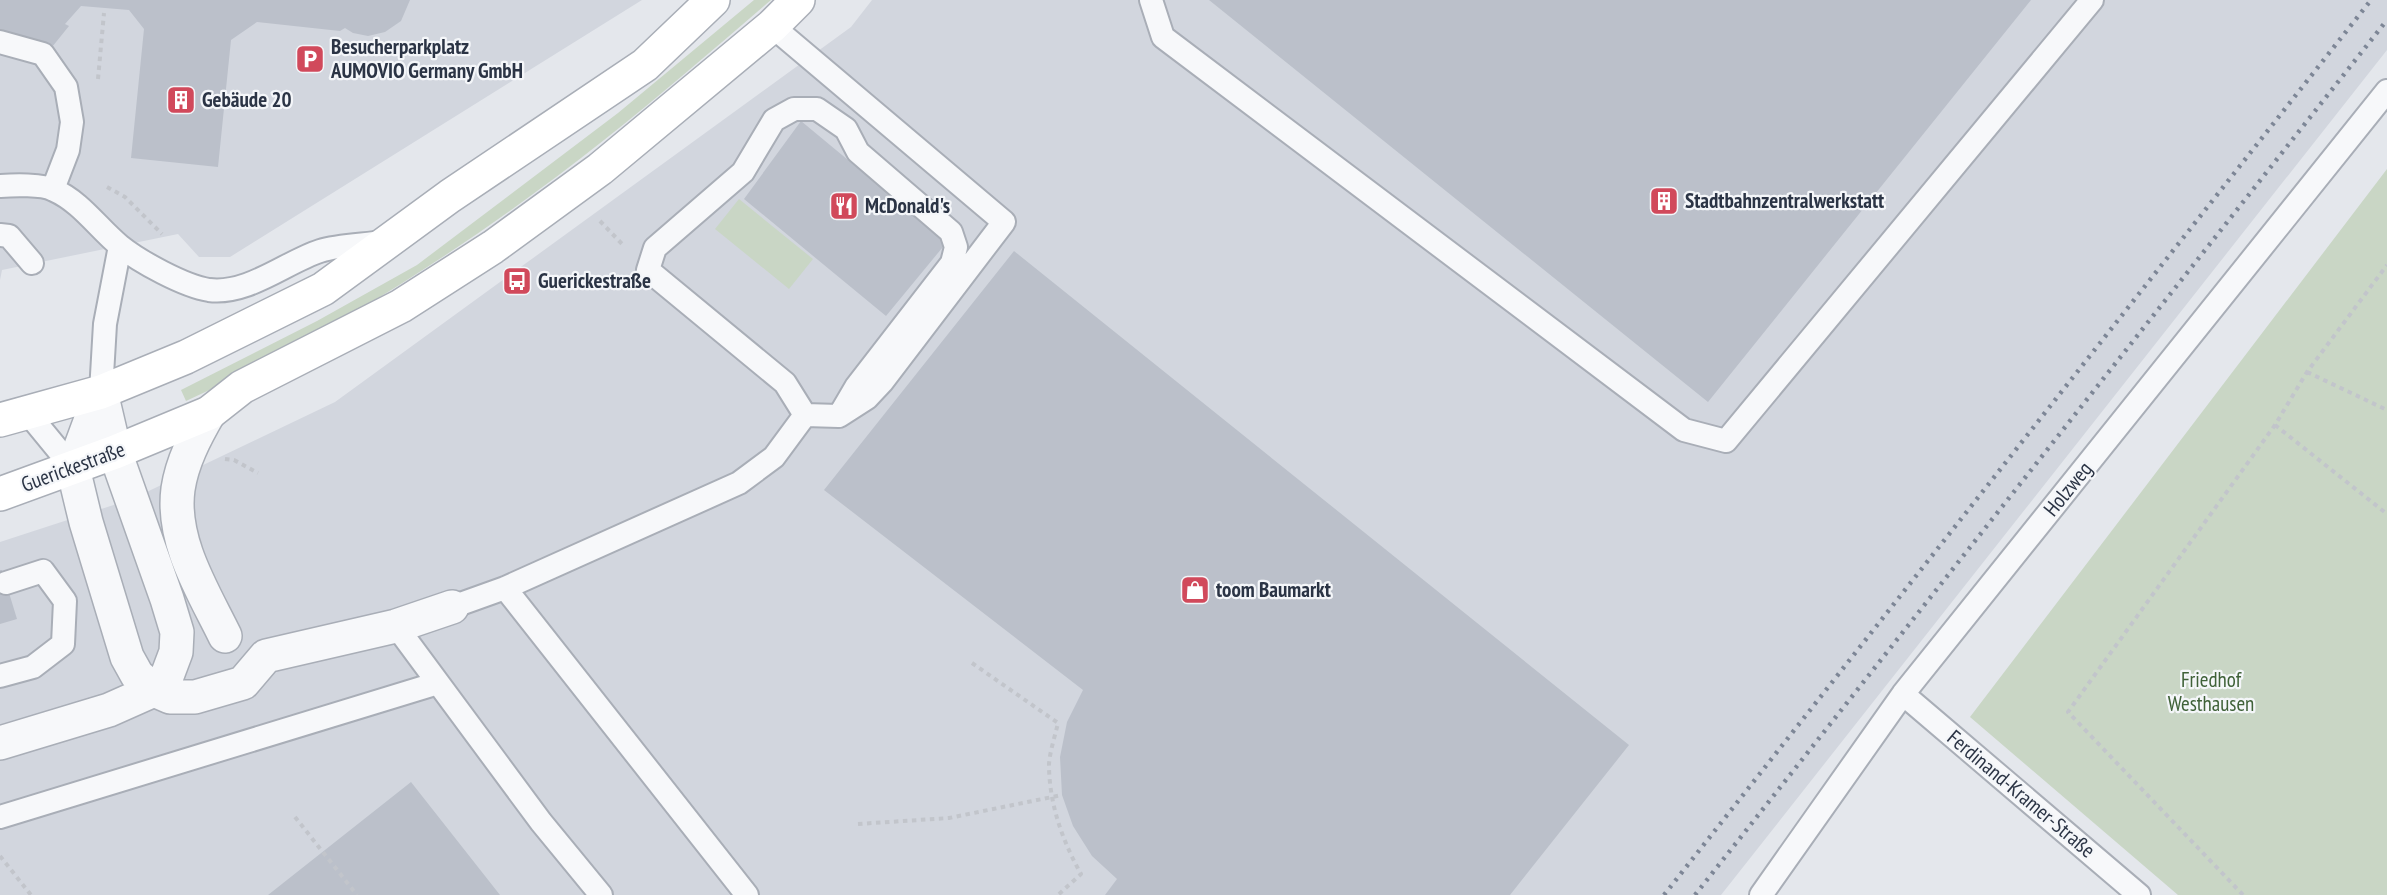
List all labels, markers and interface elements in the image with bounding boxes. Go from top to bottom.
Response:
place label: Besucherparkplatz AUMOVIO Germany GmbH [330,33,523,84]
parking icon: Besucherparkplatz AUMOVIO Germany GmbH [294,43,326,75]
building icon: Gebäude 20 [165,84,197,116]
place label: Gebäude 20 [202,86,292,113]
building icon: Stadtbahnzentralwerkstatt [1648,185,1680,217]
place label: Stadtbahnzentralwerkstatt [1685,187,1884,214]
restaurant icon: McDonald's [828,190,860,222]
place label: McDonald's [865,192,950,219]
bus stop icon: Guerickestraße [501,265,533,297]
place label: Guerickestraße [538,267,651,294]
street label: Guerickestraße [17,435,128,498]
street label: Holzweg [2037,456,2098,521]
shop icon: toom Baumarkt [1179,574,1211,606]
place label: toom Baumarkt [1216,576,1331,603]
park label: Friedhof Westhausen [2168,666,2254,717]
street label: Ferdinand-Kramer-Straße [1942,724,2101,863]

